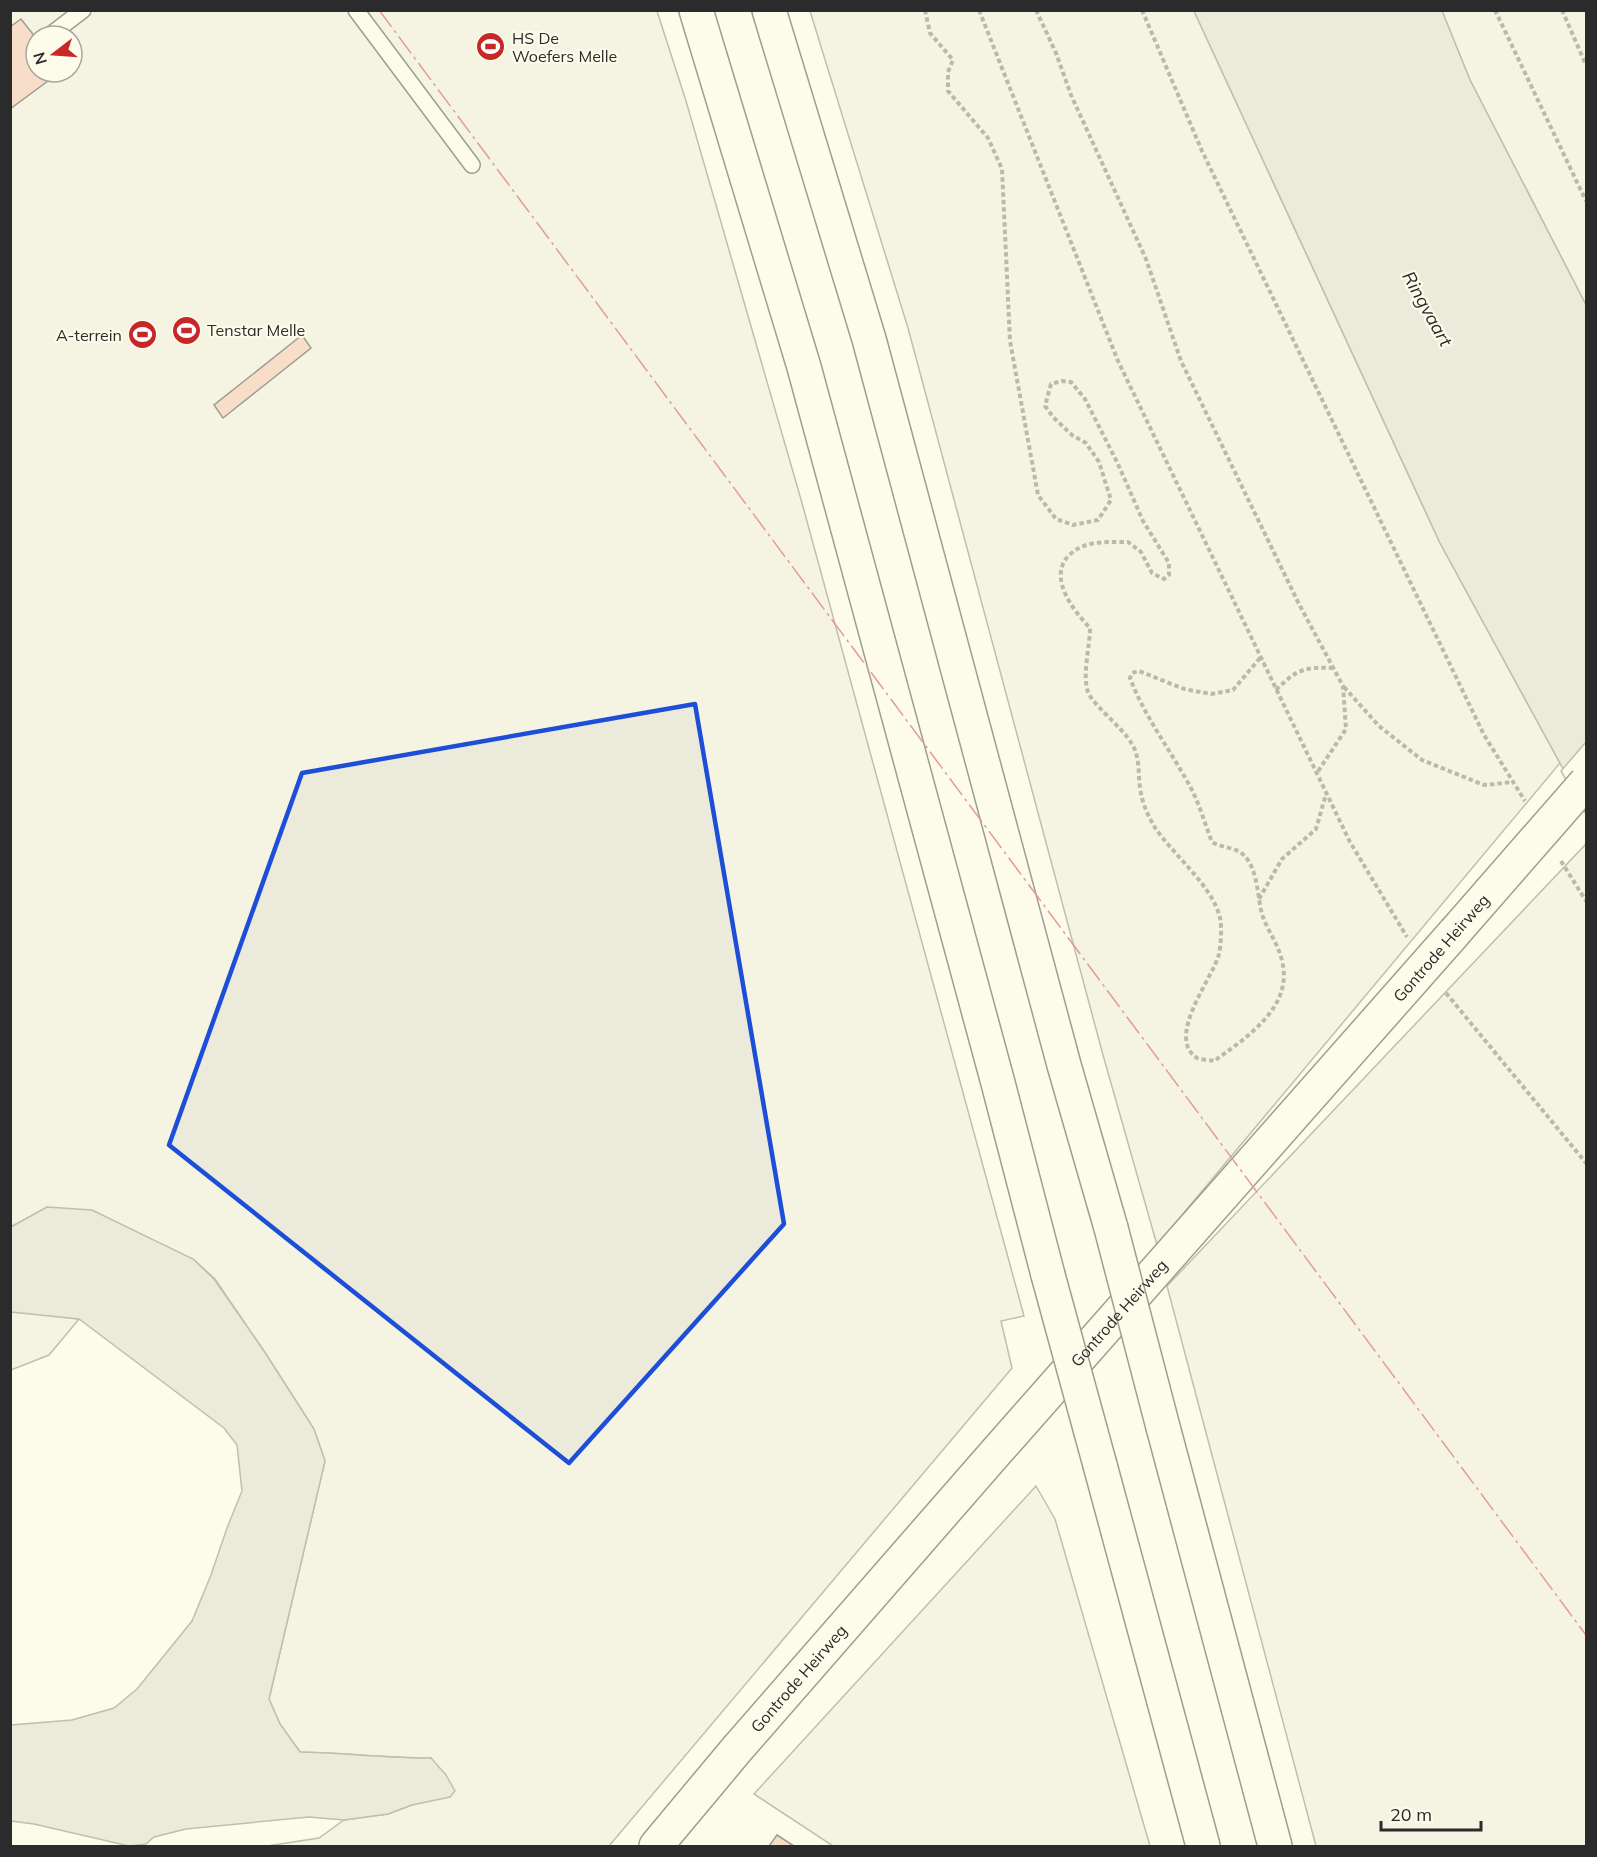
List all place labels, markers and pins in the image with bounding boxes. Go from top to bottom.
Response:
place label: HS De Woefers Melle [512,28,617,66]
sports icon: HS De Woefers Melle [475,31,507,63]
sports icon: Tenstar Melle [170,314,202,346]
sports icon: A-terrein [127,319,159,351]
place label: Tenstar Melle [207,320,305,340]
place label: A-terrein [56,325,122,345]

